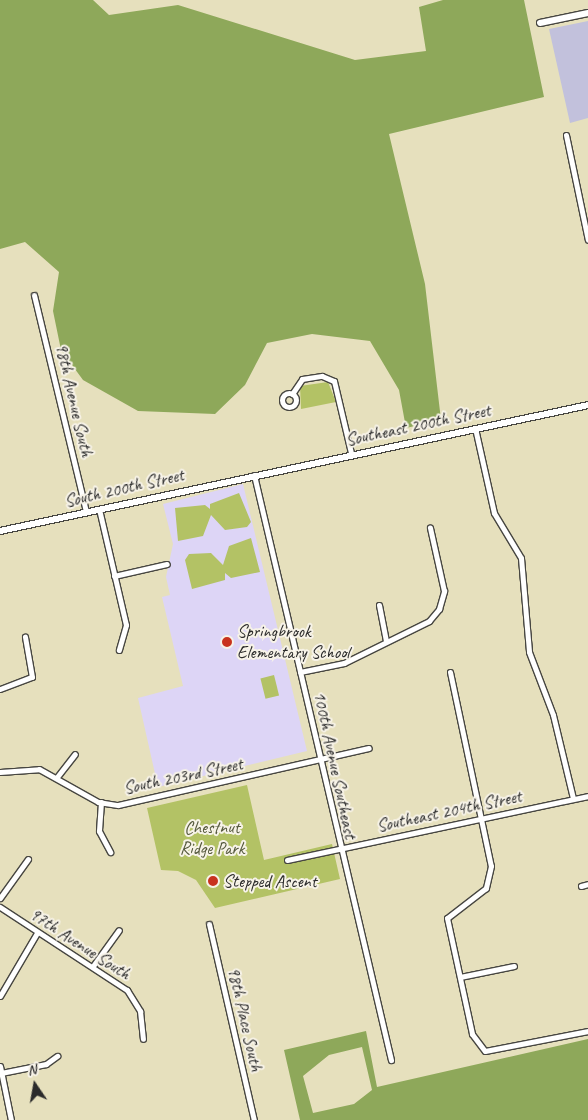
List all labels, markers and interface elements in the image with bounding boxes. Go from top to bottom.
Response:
street label: 98th Avenue South [50,341,98,459]
street label: Southeast 200th Street [343,399,493,451]
street label: South 200th Street [62,464,186,512]
place label: Springbrook Elementary School [237,621,349,664]
marker: Springbrook Elementary School [221,636,233,648]
street label: 100th Avenue Southeast [309,689,361,841]
street label: South 203rd Street [121,753,245,799]
street label: Southeast 204th Street [374,785,524,837]
park label: Chestnut Ridge Park [179,817,245,860]
place label: Stepped Ascent [223,870,316,892]
marker: Stepped Ascent [207,875,219,887]
street label: 97th Avenue South [25,903,135,985]
street label: 98th Place South [223,965,267,1073]
north arrow [10,1060,60,1110]
text: N [26,1061,38,1079]

